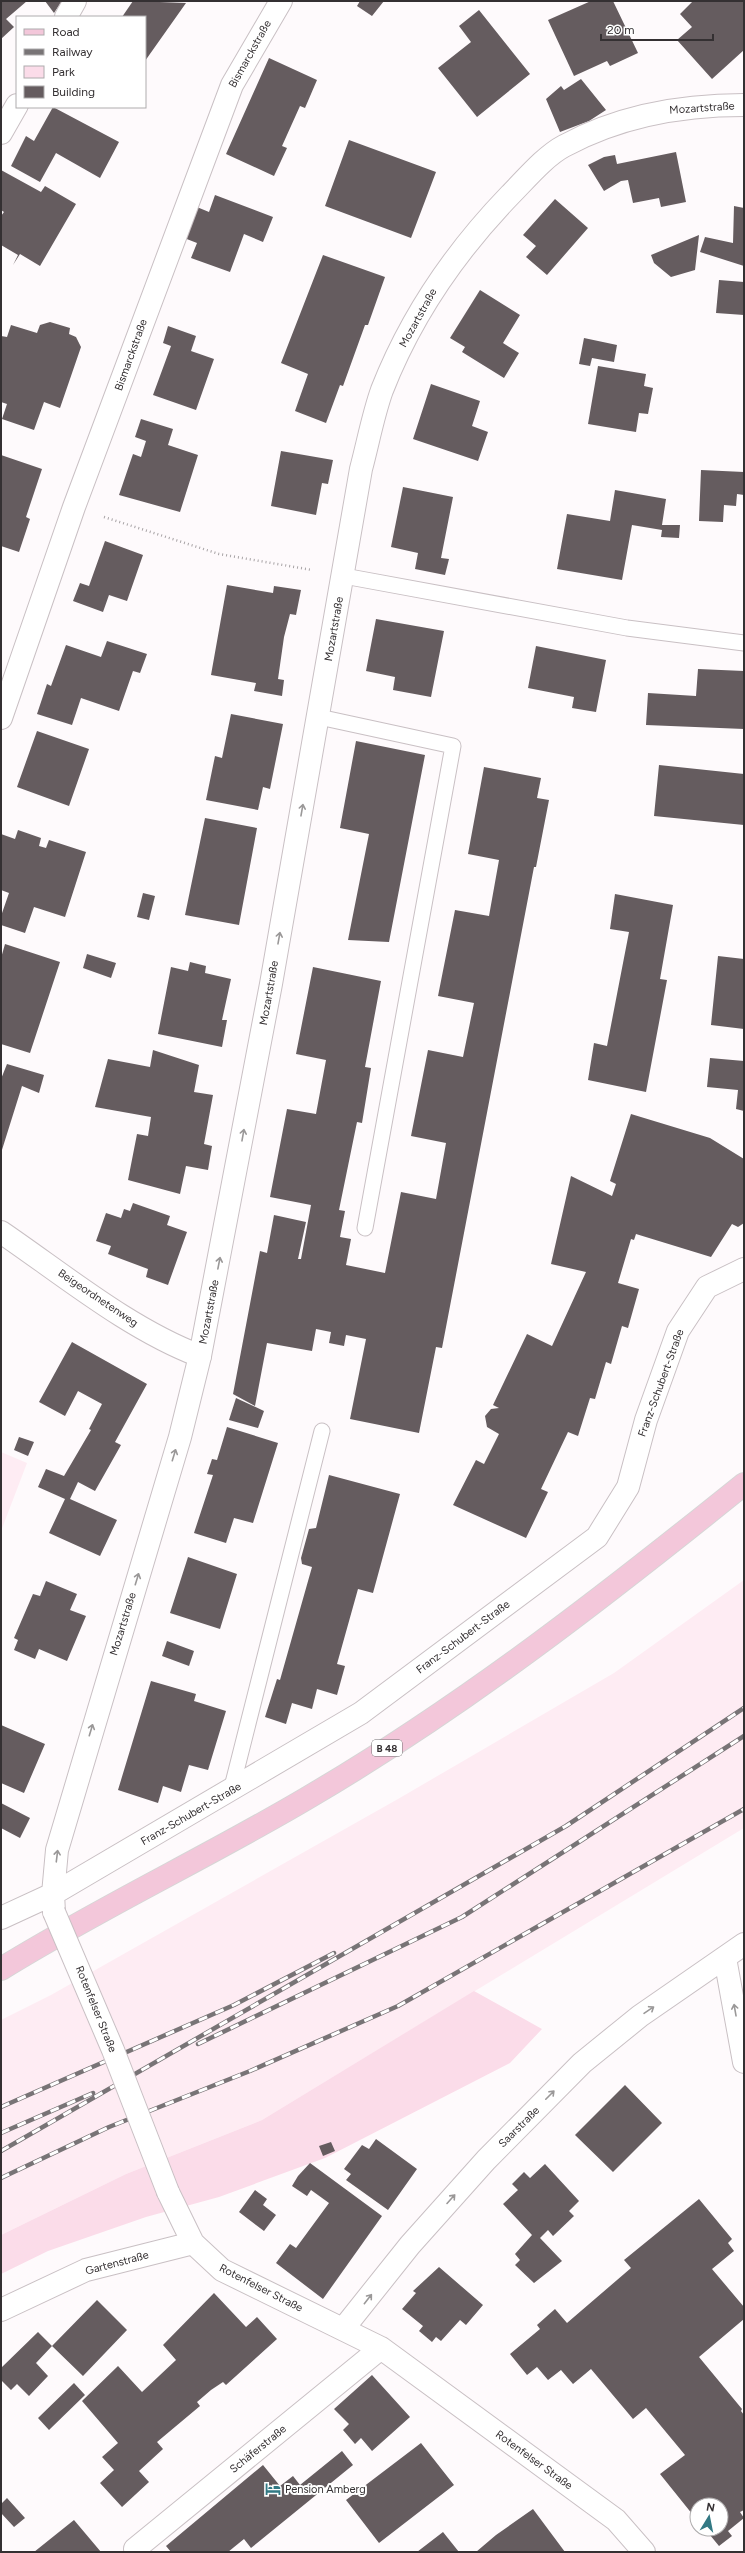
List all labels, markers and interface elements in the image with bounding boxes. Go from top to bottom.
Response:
legend [16,16,146,108]
scale bar [601,16,713,42]
street label: Bismarckstraße [226,18,274,90]
text: 20 m [607,23,635,37]
text: Road [52,25,80,39]
text: Railway [52,45,93,59]
text: Park [52,65,75,79]
text: Building [52,85,95,99]
street label: Mozartstraße [669,99,735,117]
street label: Mozartstraße [396,286,440,350]
street label: Bismarckstraße [112,317,150,393]
street label: Mozartstraße [322,596,346,662]
one-way arrow [298,804,306,817]
one-way arrow [275,932,283,945]
street label: Mozartstraße [257,960,281,1026]
one-way arrow [239,1129,247,1142]
one-way arrow [216,1256,224,1269]
street label: Beigeordnetenweg [56,1266,140,1330]
street label: Mozartstraße [196,1279,222,1345]
street label: Franz-Schubert-Straße [635,1327,687,1439]
one-way arrow [171,1449,179,1461]
one-way arrow [134,1573,141,1586]
street label: Mozartstraße [107,1591,139,1657]
street label: Franz-Schubert-Straße [414,1598,512,1676]
one-way arrow [88,1724,95,1737]
road number: B 48 [372,1740,402,1756]
street label: Franz-Schubert-Straße [139,1780,243,1848]
one-way arrow [53,1850,61,1863]
street label: Rotenfelser Straße [73,1964,119,2054]
one-way arrow [730,2004,738,2017]
one-way arrow [643,2006,654,2014]
one-way arrow [545,2090,555,2100]
street label: Saarstraße [496,2104,542,2150]
one-way arrow [446,2194,456,2204]
street label: Gartenstraße [84,2248,150,2278]
street label: Rotenfelser Straße [217,2261,305,2315]
one-way arrow [363,2293,372,2304]
street label: Schäferstraße [227,2422,289,2476]
street label: Rotenfelser Straße [493,2428,575,2492]
hotel icon: Pension Amberg [264,2480,282,2498]
place label: Pension Amberg [285,2483,366,2496]
north arrow [689,2497,729,2537]
text: N [705,2501,716,2515]

